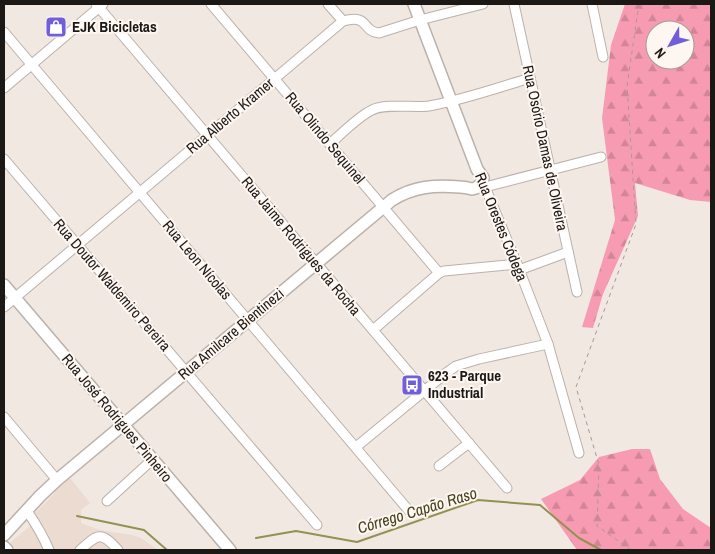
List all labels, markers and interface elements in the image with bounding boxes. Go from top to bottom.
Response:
shop icon: EJK Bicicletas [44,15,68,39]
place label: EJK Bicicletas [72,16,157,37]
north arrow [645,20,695,70]
text: N [650,44,670,62]
street label: Rua Osório Damas de Oliveira [518,63,573,233]
street label: Rua Alberto Kramer [182,73,278,158]
street label: Rua Olindo Sequinel [281,87,370,188]
street label: Rua Orestes Códega [470,169,533,284]
street label: Rua Jaime Rodrigues da Rocha [237,172,366,320]
street label: Rua Doutor Waldemiro Pereira [49,214,176,355]
street label: Rua Leon Nícolas [158,215,237,304]
street label: Rua Amilcare Bientinezi [173,283,288,384]
street label: Rua José Rodrigues Pinheiro [57,349,178,487]
place label: 623 - Parque Industrial [428,365,501,403]
bus stop icon: 623 - Parque Industrial [400,373,424,397]
water label: Córrego Capão Raso [355,481,479,539]

